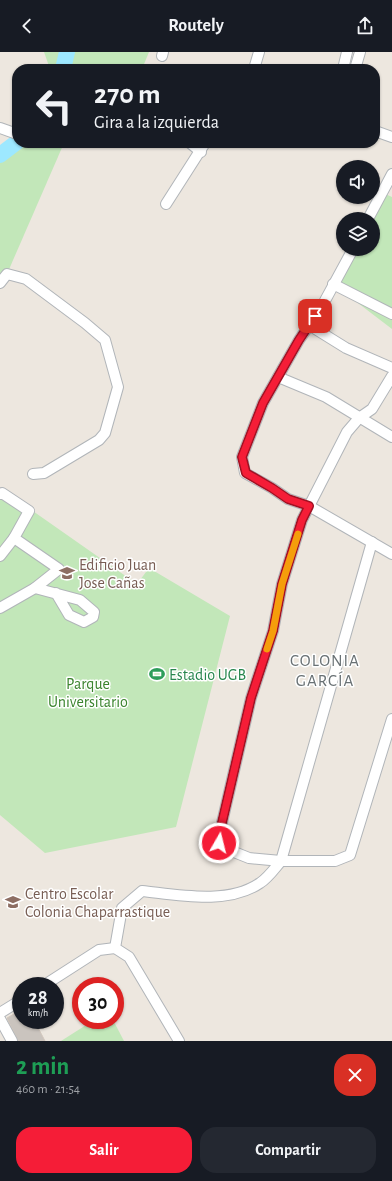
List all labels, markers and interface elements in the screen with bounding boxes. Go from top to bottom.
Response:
icon: back [16,15,38,37]
icon: share [354,15,376,37]
text: Routely [168,17,224,35]
icon: left [28,80,80,132]
text: 270 m [94,81,161,109]
text: Gira a la izquierda [94,114,219,132]
map controls [336,160,380,256]
button: sound [336,160,380,204]
button: layers [336,212,380,256]
pin [298,299,332,333]
icon: arrive [304,305,326,327]
place label: Edificio Juan Jose Cañas [79,557,156,591]
school or university icon: Edificio Juan Jose Cañas [58,564,76,582]
district label: COLONIA GARCÍA [290,652,360,689]
sports icon: Estadio UGB [148,665,166,683]
place label: Estadio UGB [169,667,246,683]
park label: Parque Universitario [48,676,128,710]
position arrow [198,822,240,864]
place label: Centro Escolar Colonia Chaparrastique [25,886,170,920]
school or university icon: Centro Escolar Colonia Chaparrastique [4,893,22,911]
speed limit sign: 30 [72,977,124,1029]
text: 28 [28,988,48,1008]
text: km/h [28,1008,48,1018]
button: close [334,1054,376,1096]
text: 2 min [16,1055,69,1079]
text: 460 m · 21:54 [16,1083,80,1096]
button: Salir [16,1127,192,1173]
button: Compartir [200,1127,376,1173]

